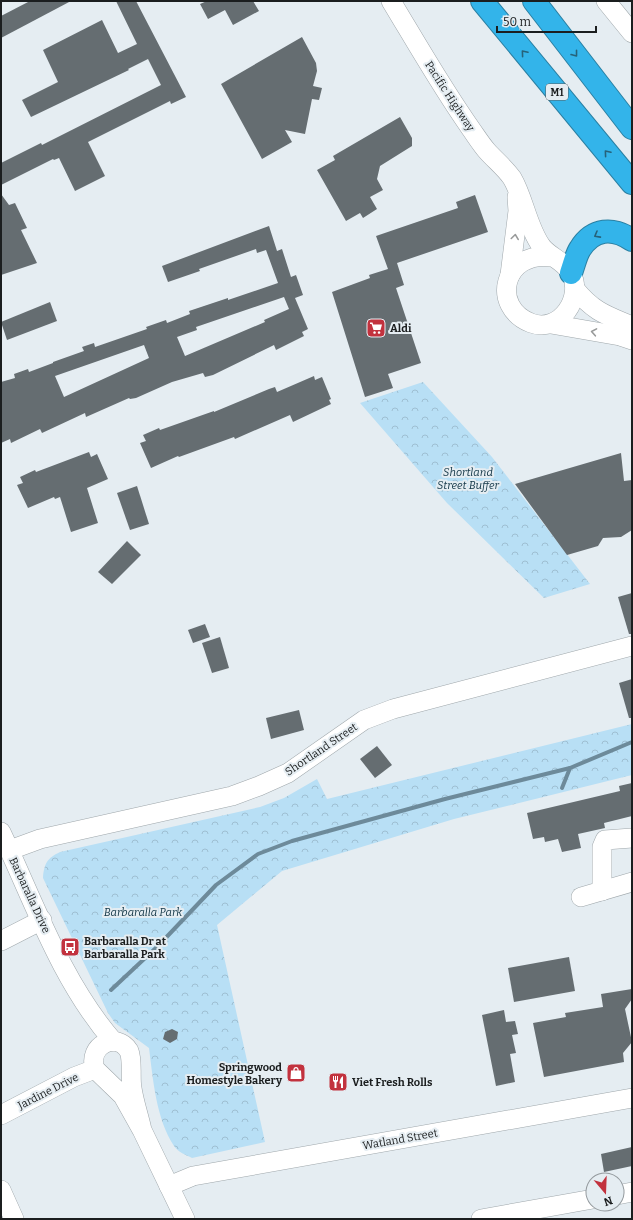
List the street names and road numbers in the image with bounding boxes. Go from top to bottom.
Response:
street label: Pacific Highway [422,59,477,134]
road number: M1 [546,84,568,100]
street label: Shortland Street [283,720,360,778]
street label: Barbaralla Drive [6,855,53,935]
street label: Jardine Drive [15,1071,81,1113]
street label: Watland Street [362,1126,439,1152]

